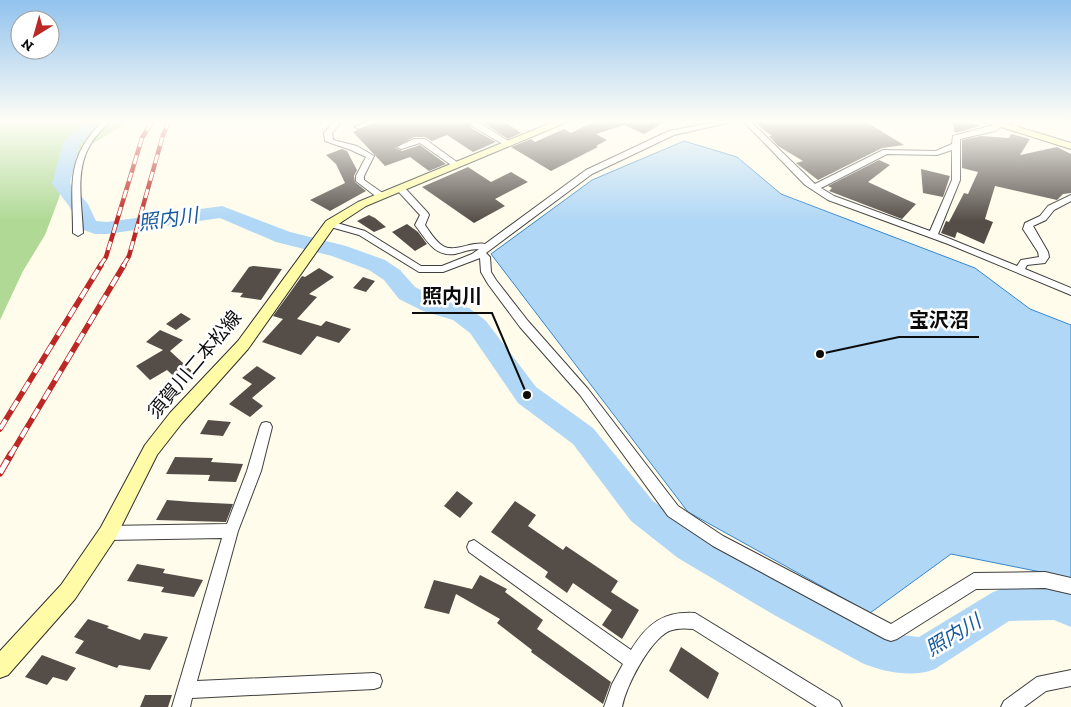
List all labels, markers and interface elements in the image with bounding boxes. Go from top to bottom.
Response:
north arrow [10,10,60,60]
text: N [18,35,37,55]
water label: 照内川 [137,203,201,235]
callout: 照内川 [412,278,492,313]
text: 照内川 [422,284,482,308]
callout: 宝沢沼 [899,302,979,337]
street label: 須賀川二本松線 [143,306,246,423]
text: 宝沢沼 [909,308,969,332]
water label: 照内川 [921,608,987,661]

